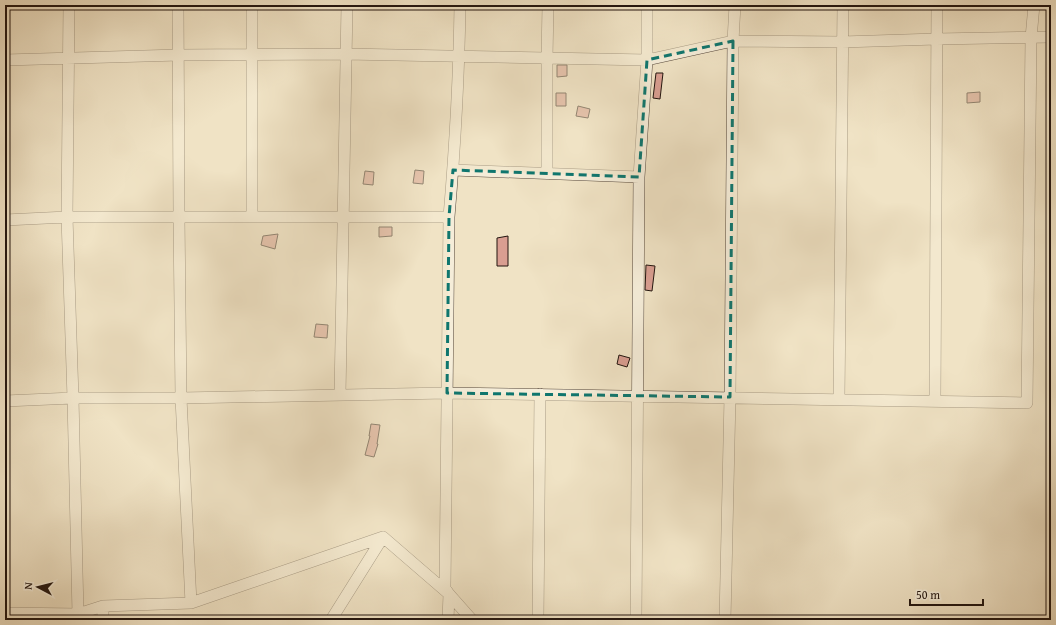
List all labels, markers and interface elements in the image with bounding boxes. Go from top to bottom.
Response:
north arrow [18,567,58,607]
text: N [20,581,37,590]
scale bar [910,581,983,607]
text: 50 m [916,586,940,603]

